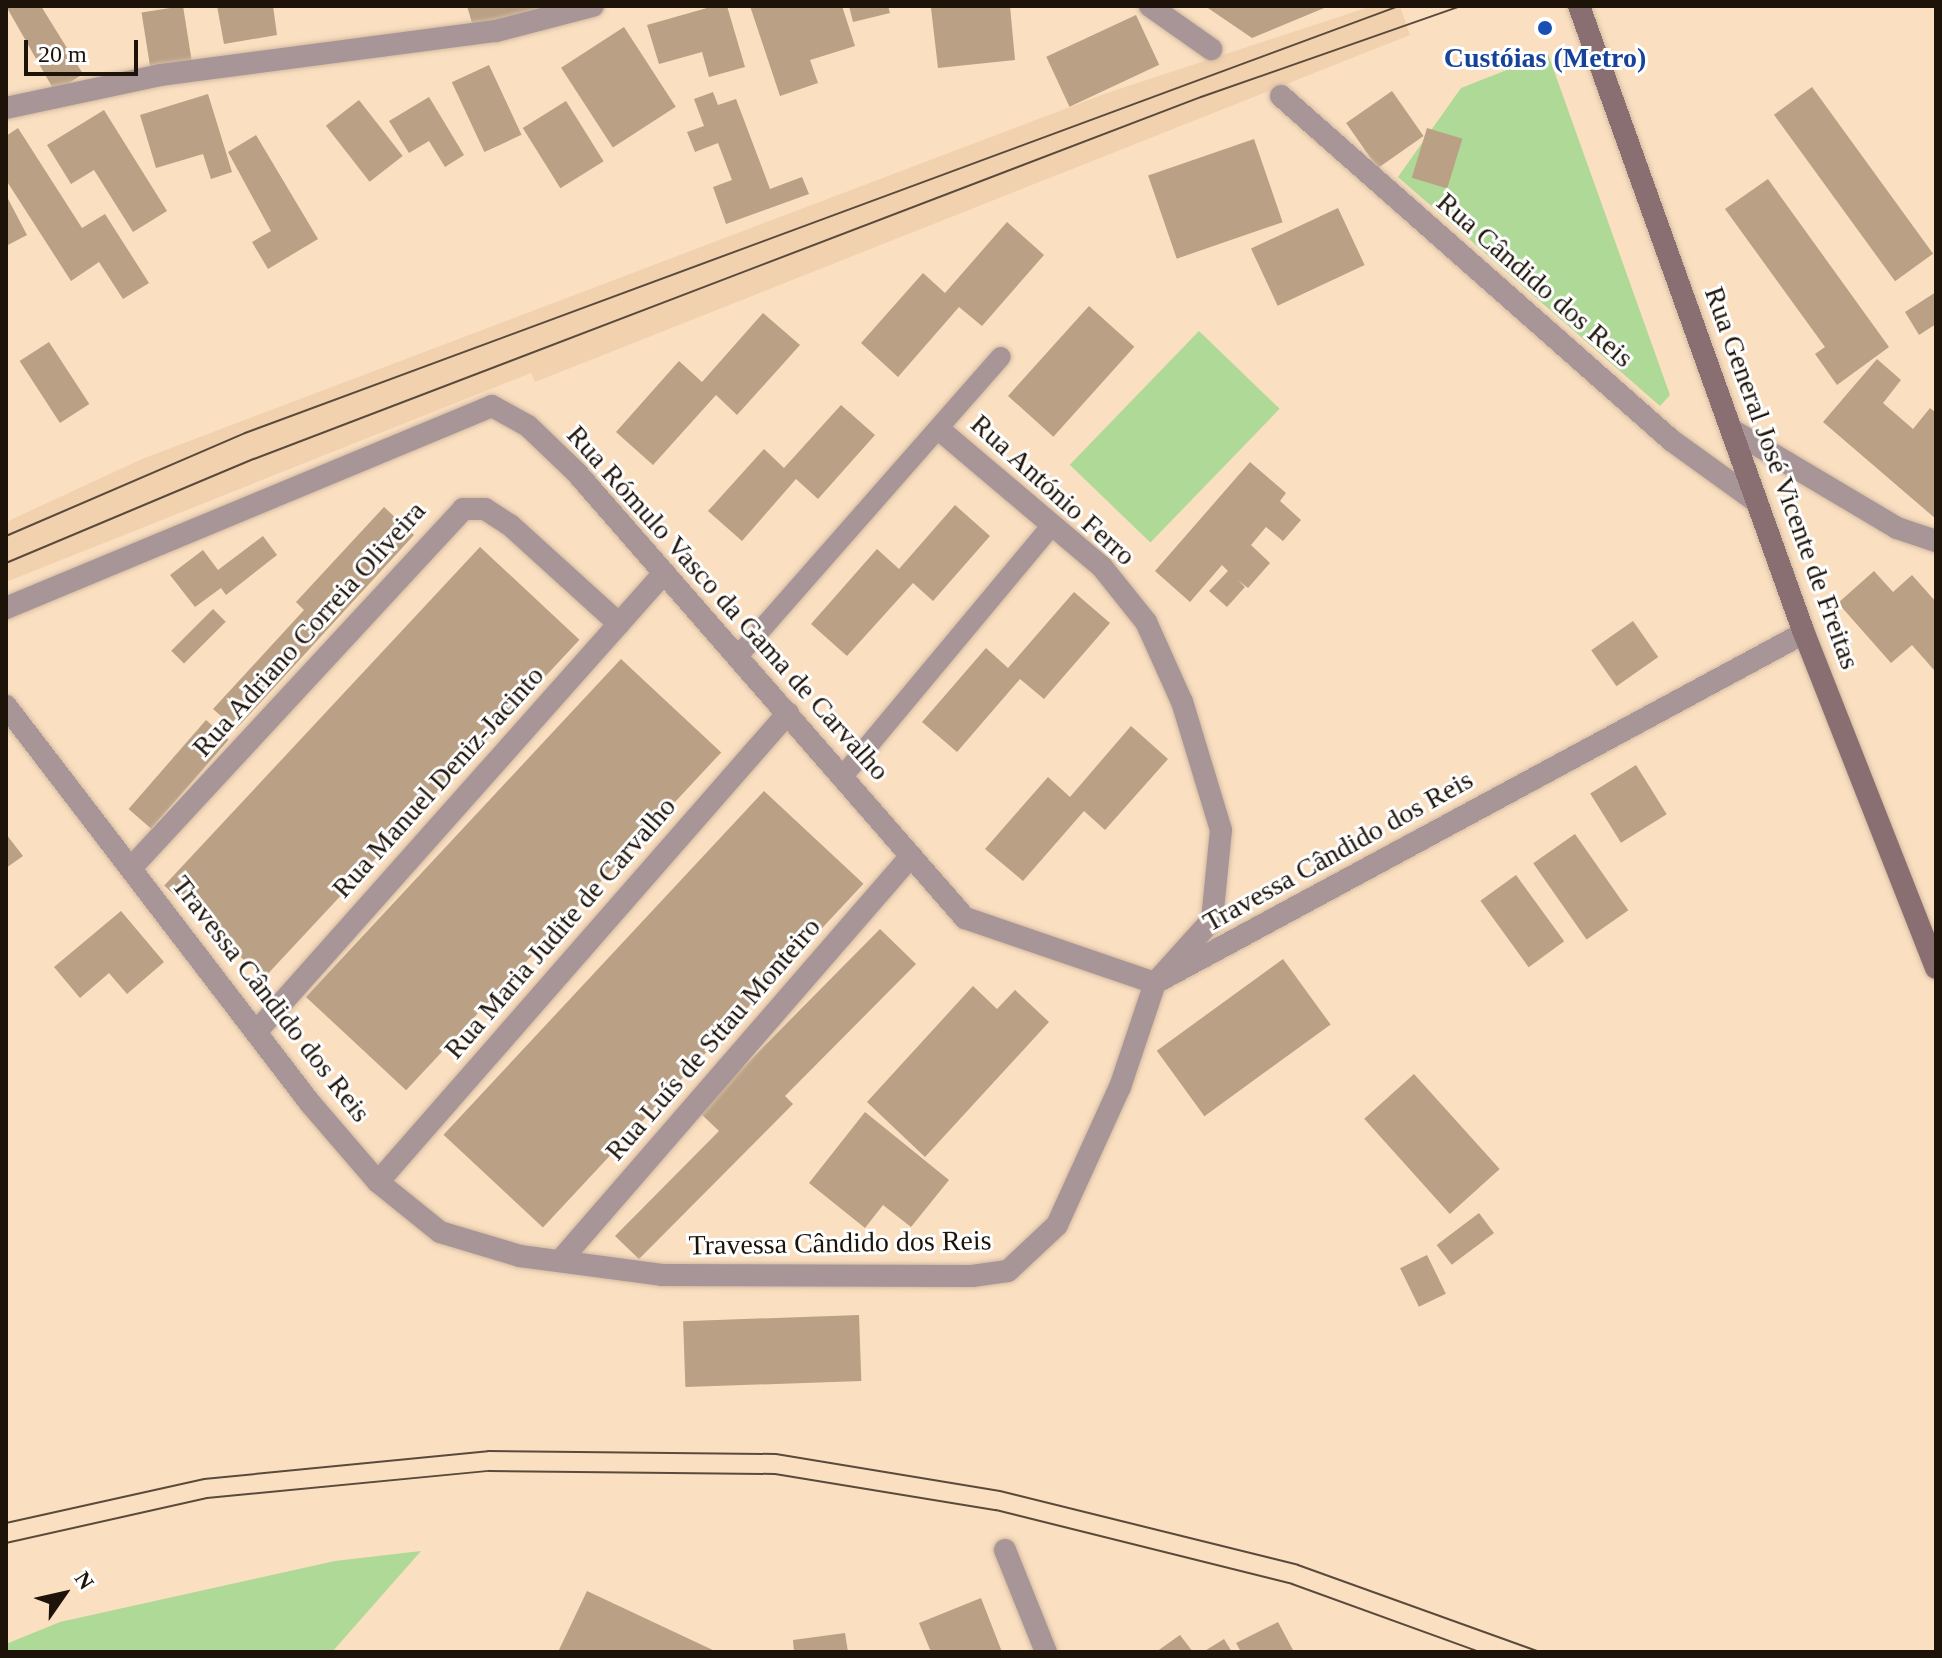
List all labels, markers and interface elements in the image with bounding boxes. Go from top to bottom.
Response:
marker: Custóias (Metro) [1536,19,1554,37]
scale bar [28,24,142,74]
text: 20 m [38,41,87,67]
place label: Custóias (Metro) [1444,41,1646,75]
street label: Rua Cândido dos Reis [1430,185,1640,375]
street label: Rua General José Vicente de Freitas [1697,282,1867,674]
street label: Rua António Ferro [963,407,1143,573]
street label: Rua Rómulo Vasco da Gama de Carvalho [559,418,897,788]
street label: Rua Adriano Correia Oliveira [185,494,433,764]
street label: Rua Manuel Deniz-Jacinto [325,659,551,905]
street label: Travessa Cândido dos Reis [1197,763,1479,939]
street label: Rua Maria Judite de Carvalho [437,790,683,1066]
street label: Travessa Cândido dos Reis [164,869,378,1129]
street label: Rua Luís de Sttau Monteiro [598,911,828,1167]
street label: Travessa Cândido dos Reis [688,1224,992,1262]
north arrow [24,1554,104,1634]
text: N [70,1567,99,1594]

